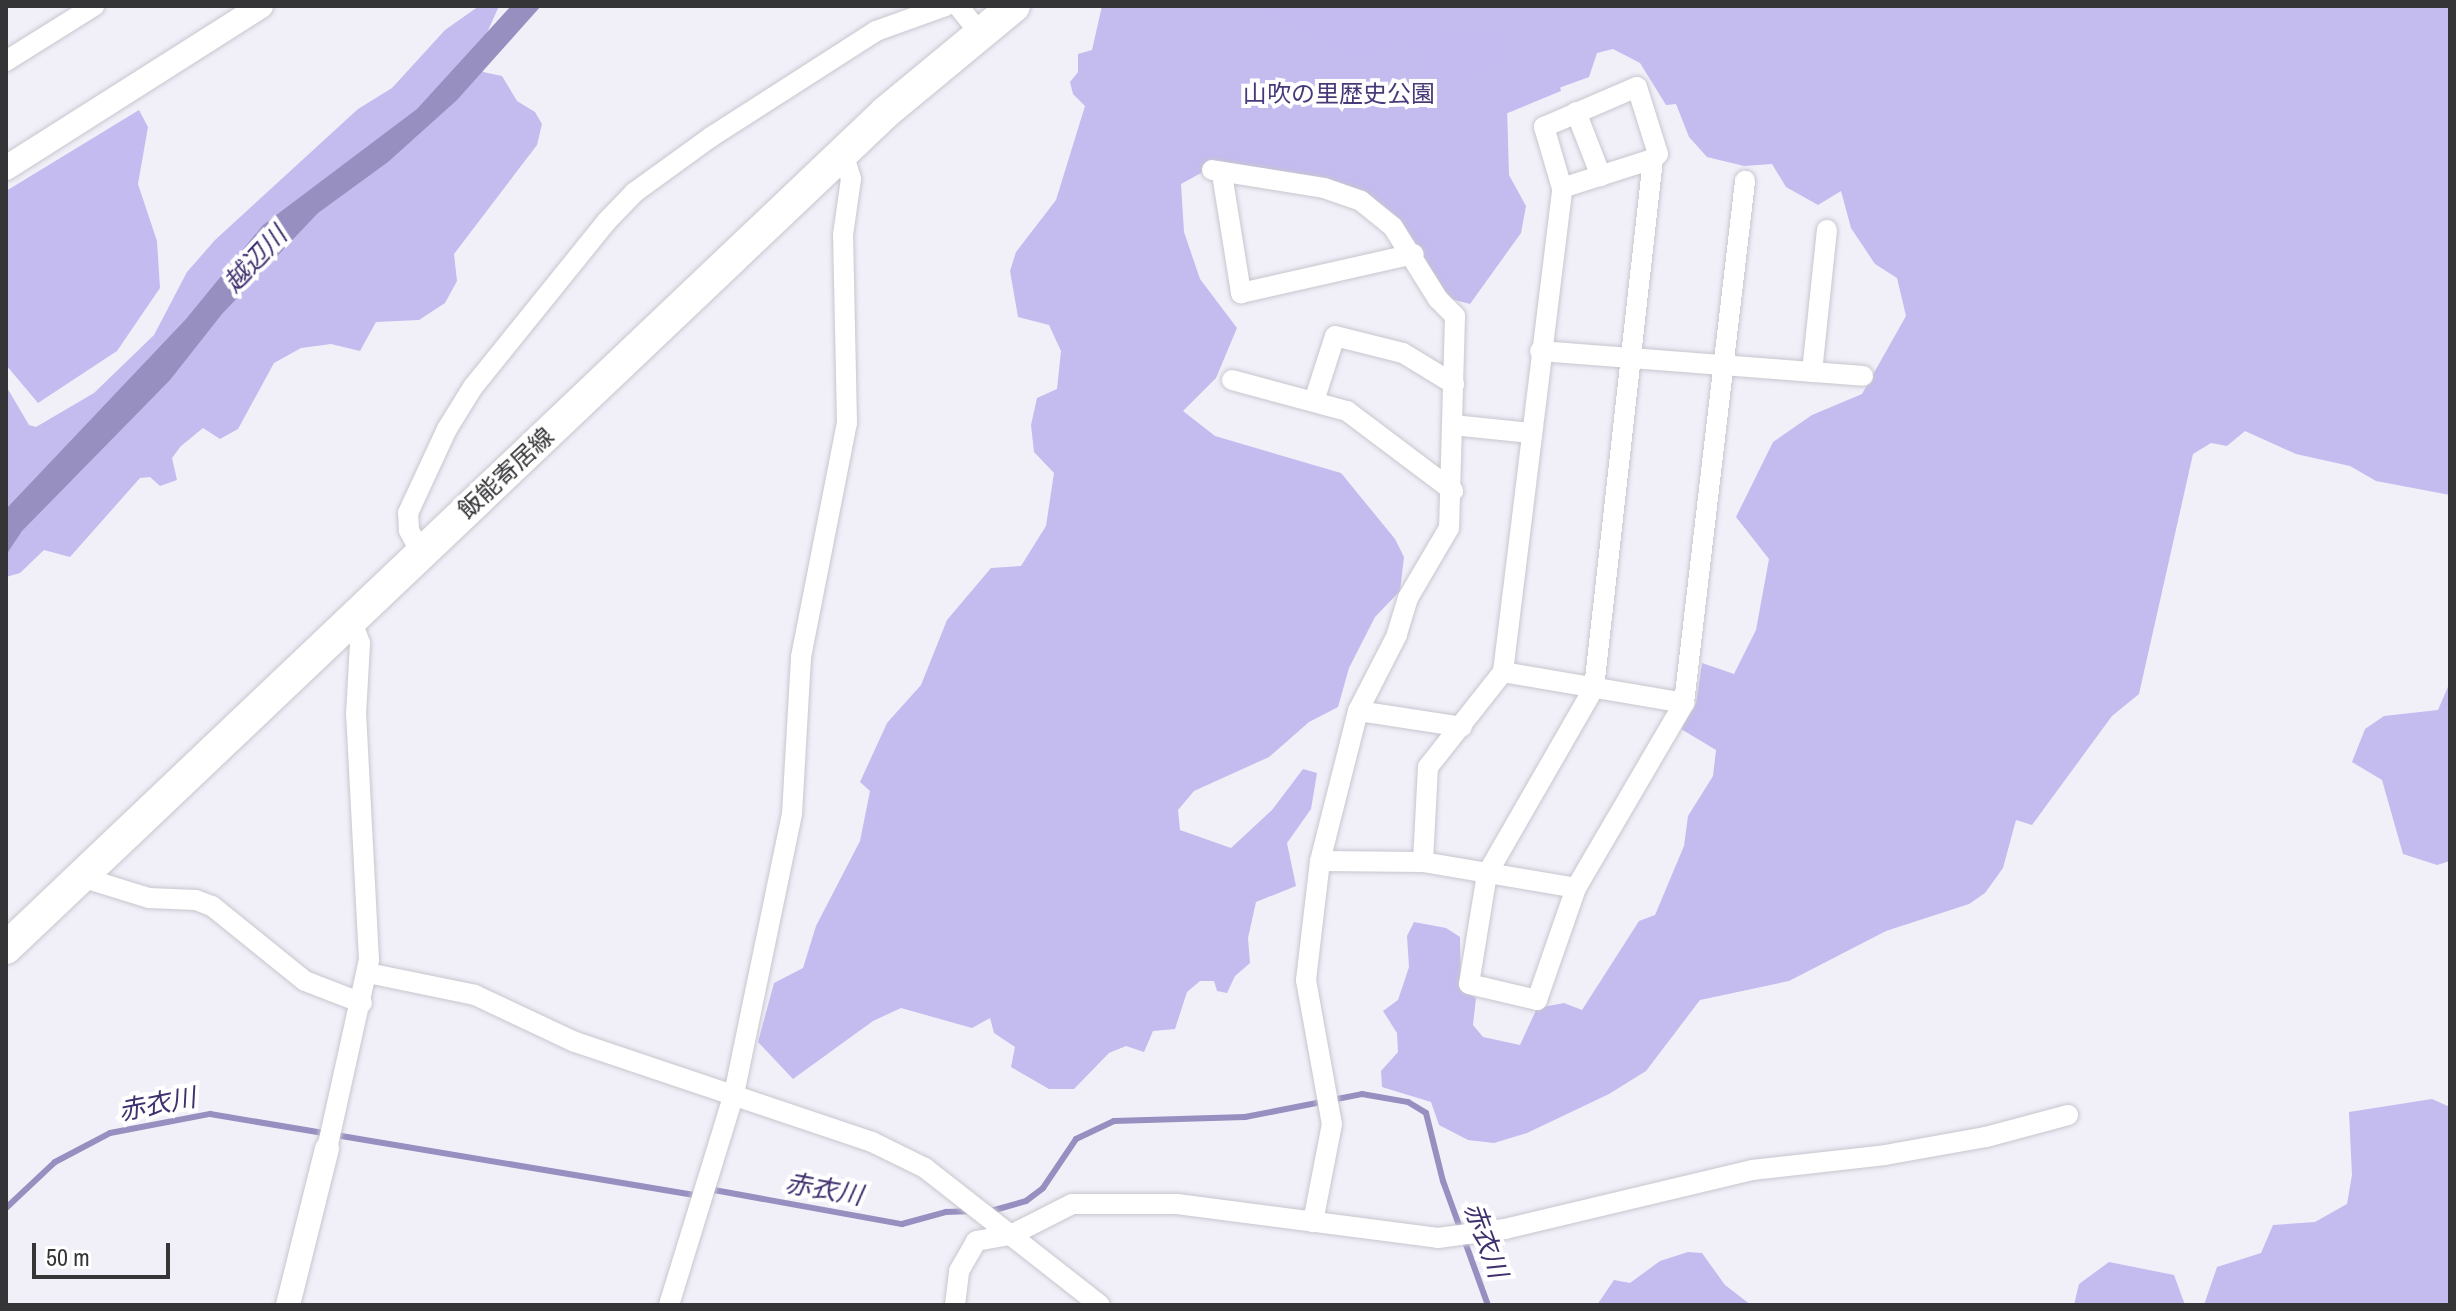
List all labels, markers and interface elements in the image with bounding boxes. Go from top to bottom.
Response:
park label: 山吹の里歴史公園 [1243,80,1435,108]
water label: 越辺川 [217,220,293,298]
street label: 飯能寄居線 [452,422,560,524]
water label: 赤衣川 [116,1081,198,1127]
water label: 赤衣川 [783,1167,865,1211]
water label: 赤衣川 [1458,1198,1514,1282]
scale bar [36,1227,174,1277]
text: 50 m [46,1241,90,1273]

